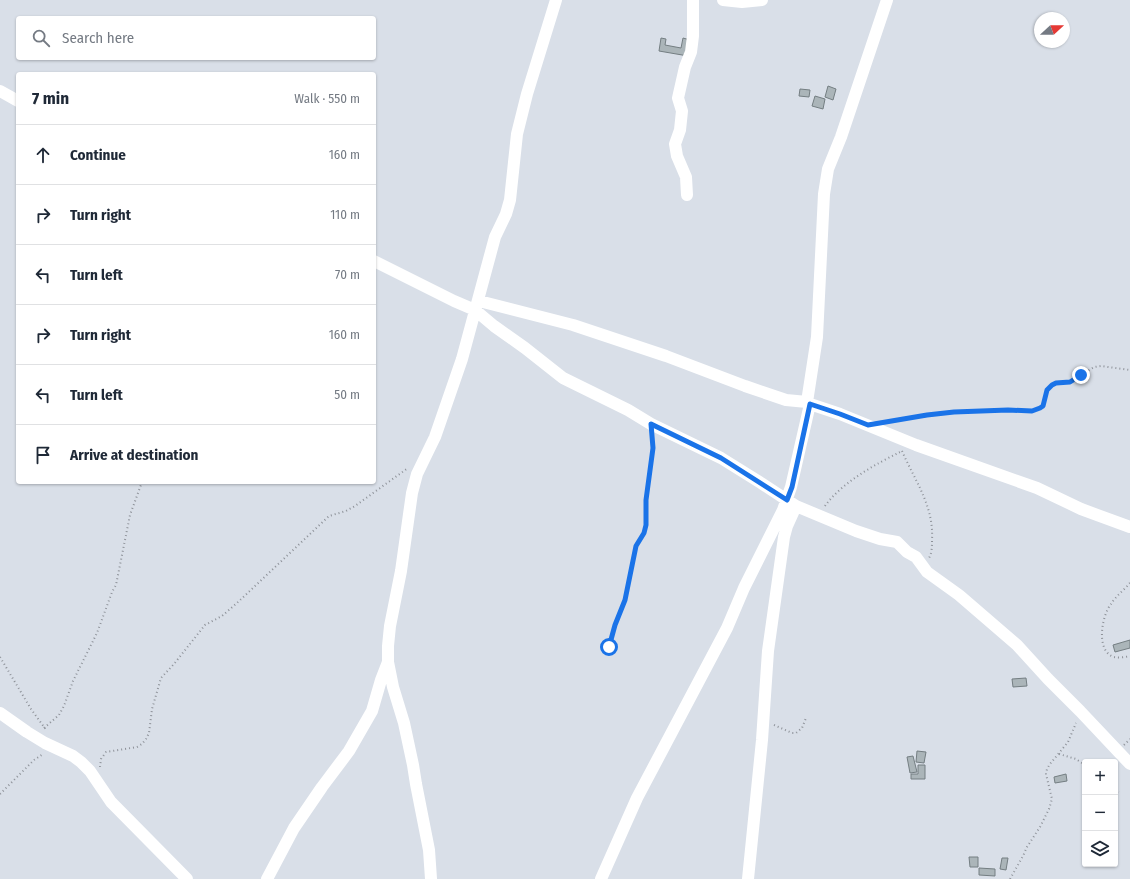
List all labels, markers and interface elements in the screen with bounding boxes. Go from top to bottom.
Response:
north arrow [1034,12,1070,48]
search box [16,16,376,60]
icon: search [30,27,52,49]
text: Search here [62,29,134,47]
text: 7 min [32,88,69,109]
text: Walk · 550 m [294,91,360,106]
icon: ahead [32,144,54,166]
text: Continue [70,146,126,164]
text: 160 m [329,147,360,162]
icon: right [32,204,54,226]
text: Turn right [70,206,131,224]
text: 110 m [330,207,360,222]
icon: left [32,264,54,286]
text: Turn left [70,266,123,284]
text: 70 m [335,267,360,282]
icon: right [32,324,54,346]
text: Turn right [70,326,131,344]
text: 160 m [329,327,360,342]
route end [1072,366,1090,384]
icon: left [32,384,54,406]
text: Turn left [70,386,123,404]
text: 50 m [334,387,360,402]
icon: arrive [32,444,54,466]
text: Arrive at destination [70,446,198,464]
route start [600,638,618,656]
map controls [1082,759,1118,867]
button: + [1082,759,1118,795]
button: − [1082,795,1118,831]
button: layers [1082,831,1118,867]

